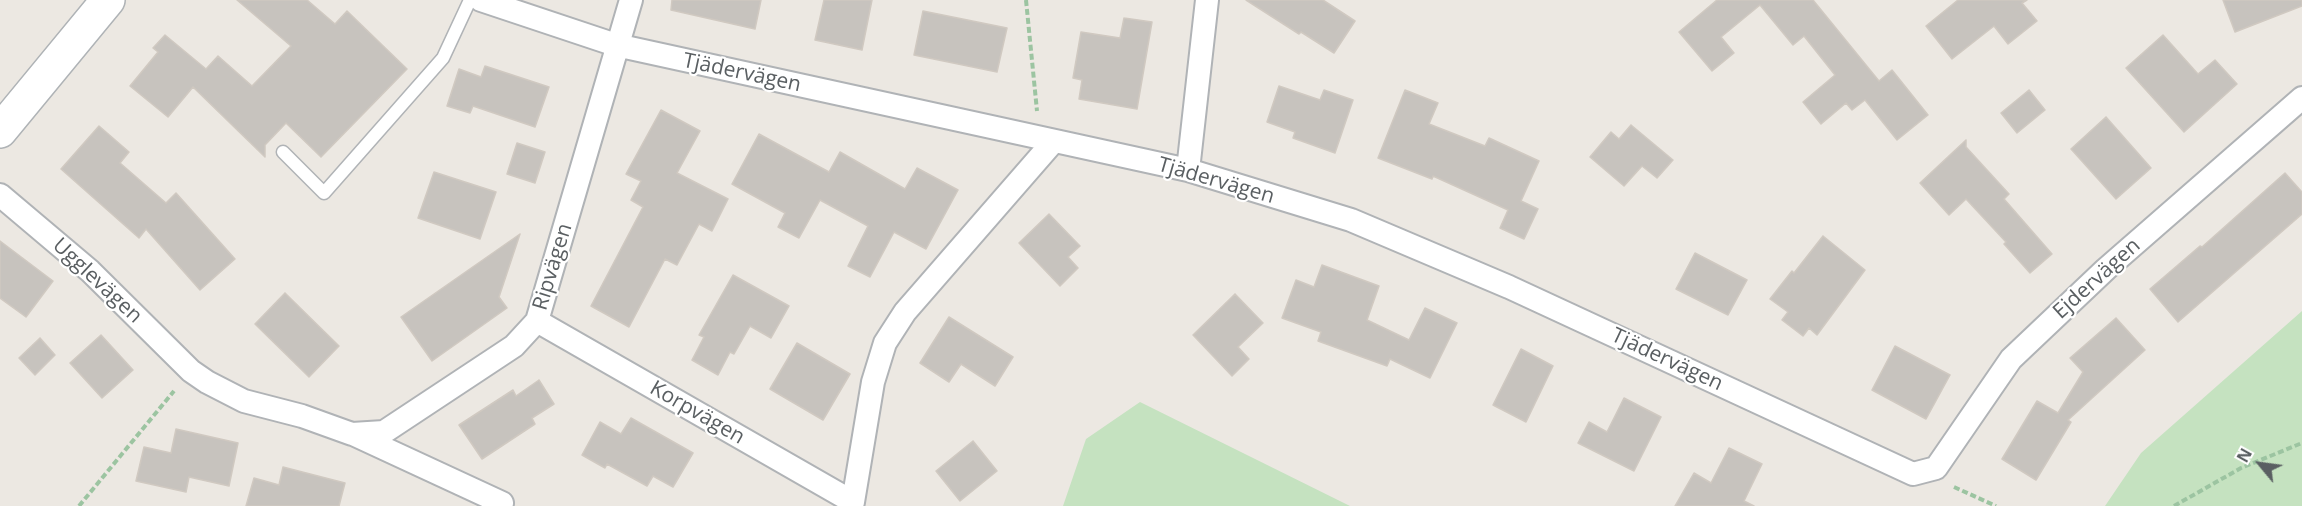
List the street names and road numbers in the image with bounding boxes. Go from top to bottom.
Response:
street label: Tjädervägen [681,48,803,98]
street label: Tjädervägen [1155,152,1277,210]
street label: Ripvägen [528,221,578,313]
street label: Ugglevägen [47,233,147,329]
street label: Ejdervägen [2048,233,2146,325]
street label: Tjädervägen [1607,323,1727,397]
street label: Korpvägen [645,376,749,450]

